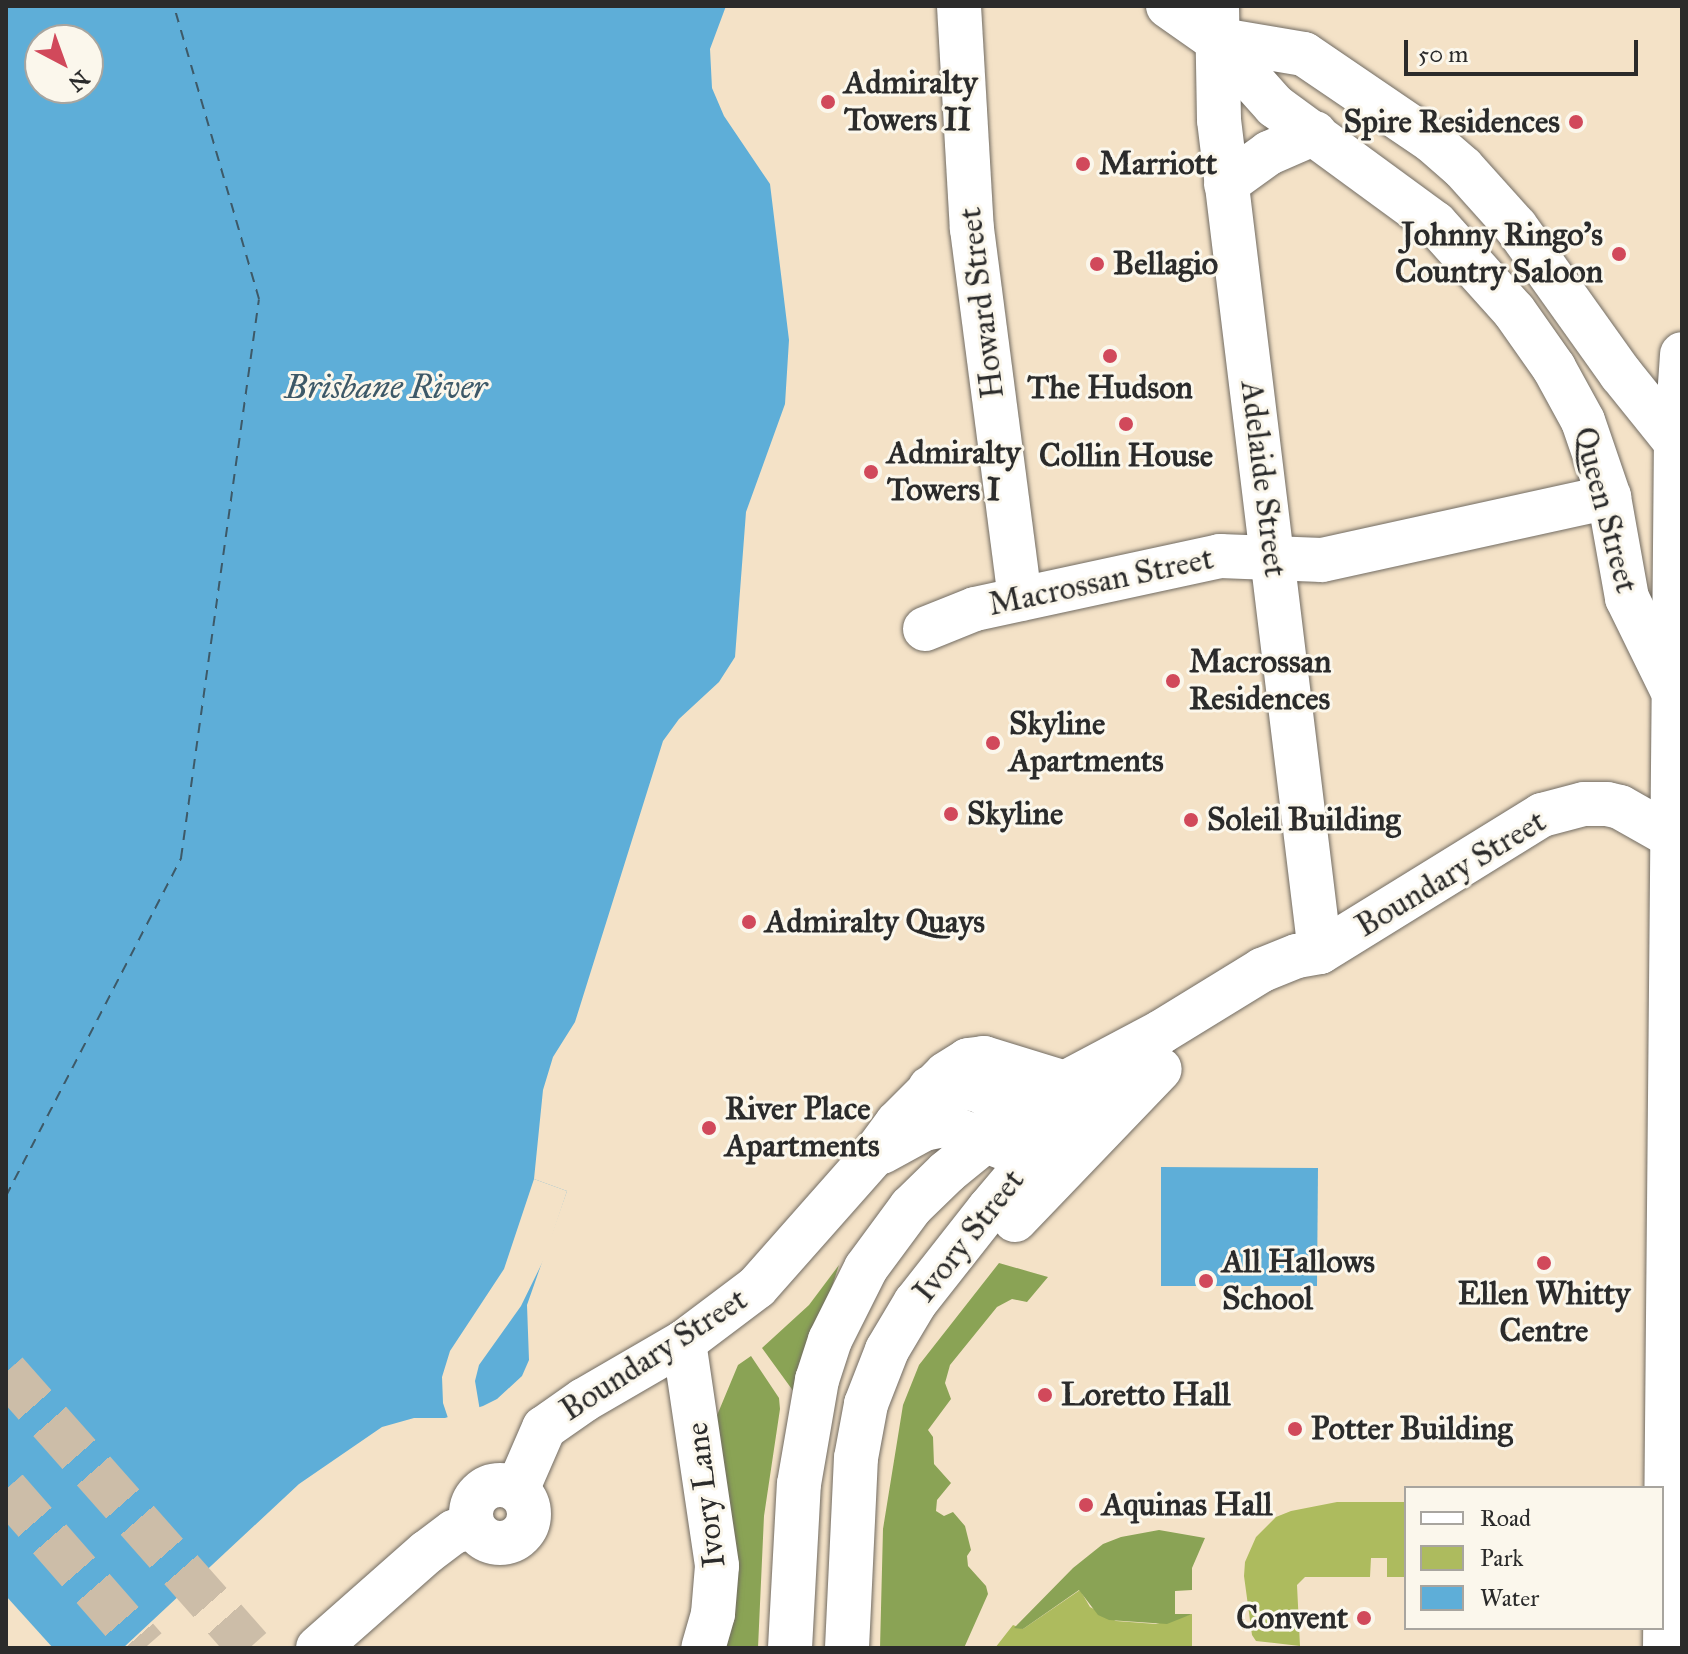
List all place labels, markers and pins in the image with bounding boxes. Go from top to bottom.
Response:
place label: Admiralty Towers II [844,65,978,140]
marker: Admiralty Towers II [819,93,837,111]
place label: Spire Residences [1344,103,1560,141]
marker: Spire Residences [1567,113,1585,131]
place label: Marriott [1099,145,1217,183]
marker: Marriott [1074,155,1092,173]
place label: Johnny Ringo's Country Saloon [1395,217,1603,292]
place label: Bellagio [1113,245,1218,283]
marker: Johnny Ringo's Country Saloon [1610,245,1628,263]
marker: Bellagio [1088,255,1106,273]
marker: The Hudson [1101,347,1119,365]
place label: The Hudson [1027,369,1193,407]
marker: Collin House [1117,415,1135,433]
place label: Admiralty Towers I [887,435,1021,510]
place label: Collin House [1039,437,1213,475]
marker: Admiralty Towers I [862,463,880,481]
place label: Macrossan Residences [1189,644,1331,719]
marker: Macrossan Residences [1164,672,1182,690]
place label: Skyline Apartments [1009,706,1164,781]
marker: Skyline Apartments [984,734,1002,752]
place label: Skyline [967,795,1063,833]
place label: Soleil Building [1207,801,1401,839]
marker: Skyline [942,805,960,823]
marker: Soleil Building [1182,811,1200,829]
place label: Admiralty Quays [765,903,985,941]
marker: Admiralty Quays [740,913,758,931]
place label: River Place Apartments [725,1091,880,1166]
marker: River Place Apartments [700,1119,718,1137]
place label: All Hallows School [1222,1244,1375,1319]
marker: Ellen Whitty Centre [1535,1254,1553,1272]
marker: All Hallows School [1197,1272,1215,1290]
place label: Ellen Whitty Centre [1458,1276,1630,1351]
place label: Loretto Hall [1061,1376,1230,1414]
marker: Loretto Hall [1036,1386,1054,1404]
place label: Potter Building [1311,1410,1512,1448]
marker: Potter Building [1286,1420,1304,1438]
place label: Aquinas Hall [1102,1486,1272,1524]
marker: Aquinas Hall [1077,1496,1095,1514]
place label: Convent [1236,1599,1348,1637]
marker: Convent [1355,1609,1373,1627]

